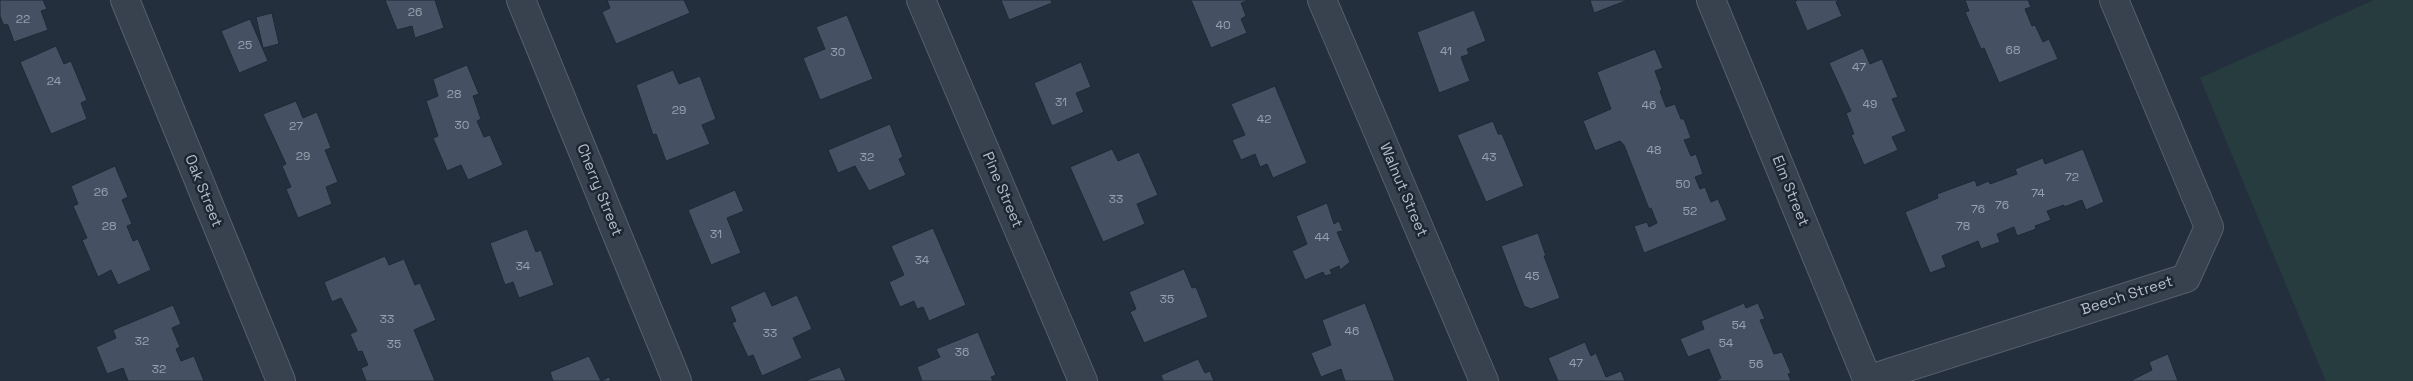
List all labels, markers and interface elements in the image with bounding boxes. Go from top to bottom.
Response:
house number: 26 [408,6,422,20]
house number: 22 [16,13,30,27]
house number: 40 [1215,19,1231,33]
house number: 25 [238,39,252,53]
house number: 68 [2006,44,2020,58]
house number: 41 [1440,45,1452,59]
house number: 30 [831,46,845,60]
house number: 47 [1852,61,1866,75]
house number: 24 [47,75,61,89]
house number: 28 [447,88,461,102]
house number: 31 [1055,96,1067,110]
house number: 49 [1863,98,1877,112]
house number: 46 [1642,99,1656,113]
house number: 29 [672,104,686,118]
house number: 42 [1257,113,1271,127]
house number: 30 [455,119,469,133]
house number: 27 [289,120,303,134]
street label: Walnut Street [1375,140,1431,240]
street label: Cherry Street [572,141,626,239]
house number: 48 [1647,144,1661,158]
street label: Pine Street [978,149,1026,231]
house number: 29 [296,150,310,164]
house number: 32 [860,151,874,165]
house number: 43 [1482,151,1496,165]
street label: Oak Street [180,152,226,230]
street label: Elm Street [1768,153,1812,229]
house number: 72 [2065,171,2079,185]
house number: 50 [1676,178,1690,192]
house number: 26 [94,186,108,200]
house number: 74 [2031,187,2045,201]
house number: 33 [1109,193,1123,207]
house number: 76 [1995,199,2009,213]
house number: 76 [1971,203,1985,217]
house number: 52 [1683,205,1697,219]
house number: 28 [102,220,116,234]
house number: 78 [1956,220,1970,234]
house number: 31 [710,228,722,242]
house number: 44 [1315,231,1329,245]
house number: 34 [915,254,929,268]
house number: 34 [516,260,530,274]
house number: 45 [1525,270,1539,284]
street label: Beech Street [2079,273,2175,319]
house number: 35 [1160,293,1174,307]
house number: 33 [380,313,394,327]
house number: 54 [1732,319,1746,333]
house number: 46 [1345,325,1359,339]
house number: 33 [763,327,777,341]
house number: 32 [135,335,149,349]
house number: 54 [1719,337,1733,351]
house number: 35 [387,338,401,352]
house number: 36 [955,346,969,360]
house number: 47 [1569,357,1583,371]
house number: 56 [1749,358,1763,372]
house number: 32 [152,363,166,377]

